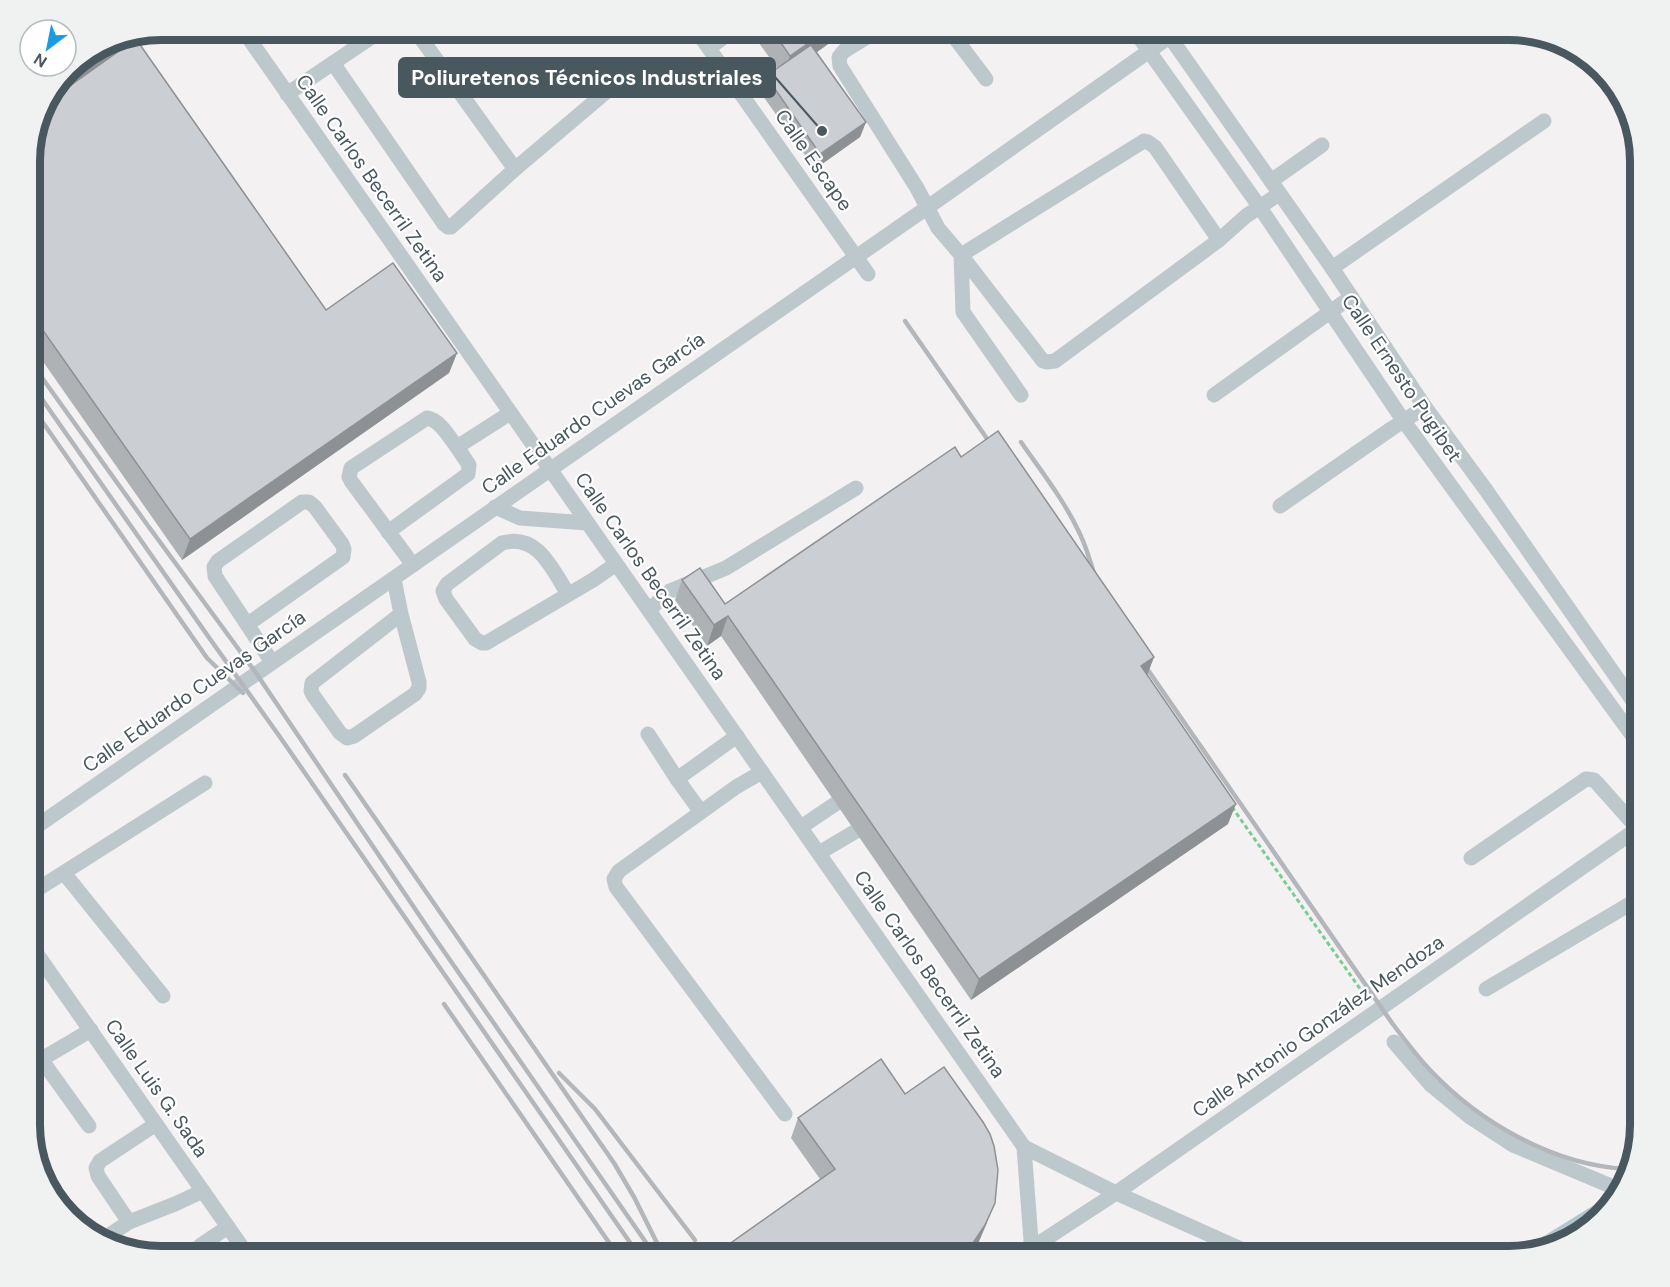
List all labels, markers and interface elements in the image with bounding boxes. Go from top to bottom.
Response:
north arrow [18,18,78,78]
text: N [30,48,51,72]
callout: Poliuretenos Técnicos Industriales [399,58,775,97]
text: Poliuretenos Técnicos Industriales [411,64,763,92]
street label: Calle Carlos Becerril Zetina [290,69,454,287]
street label: Calle Escape [769,104,859,216]
street label: Calle Ernesto Pugibet [1336,289,1468,467]
street label: Calle Eduardo Cuevas García [476,326,710,500]
street label: Calle Carlos Becerril Zetina [569,467,733,685]
street label: Calle Eduardo Cuevas García [77,604,311,778]
street label: Calle Carlos Becerril Zetina [848,865,1012,1083]
street label: Calle Antonio González Mendoza [1187,929,1449,1123]
street label: Calle Luis G. Sada [100,1014,214,1162]

